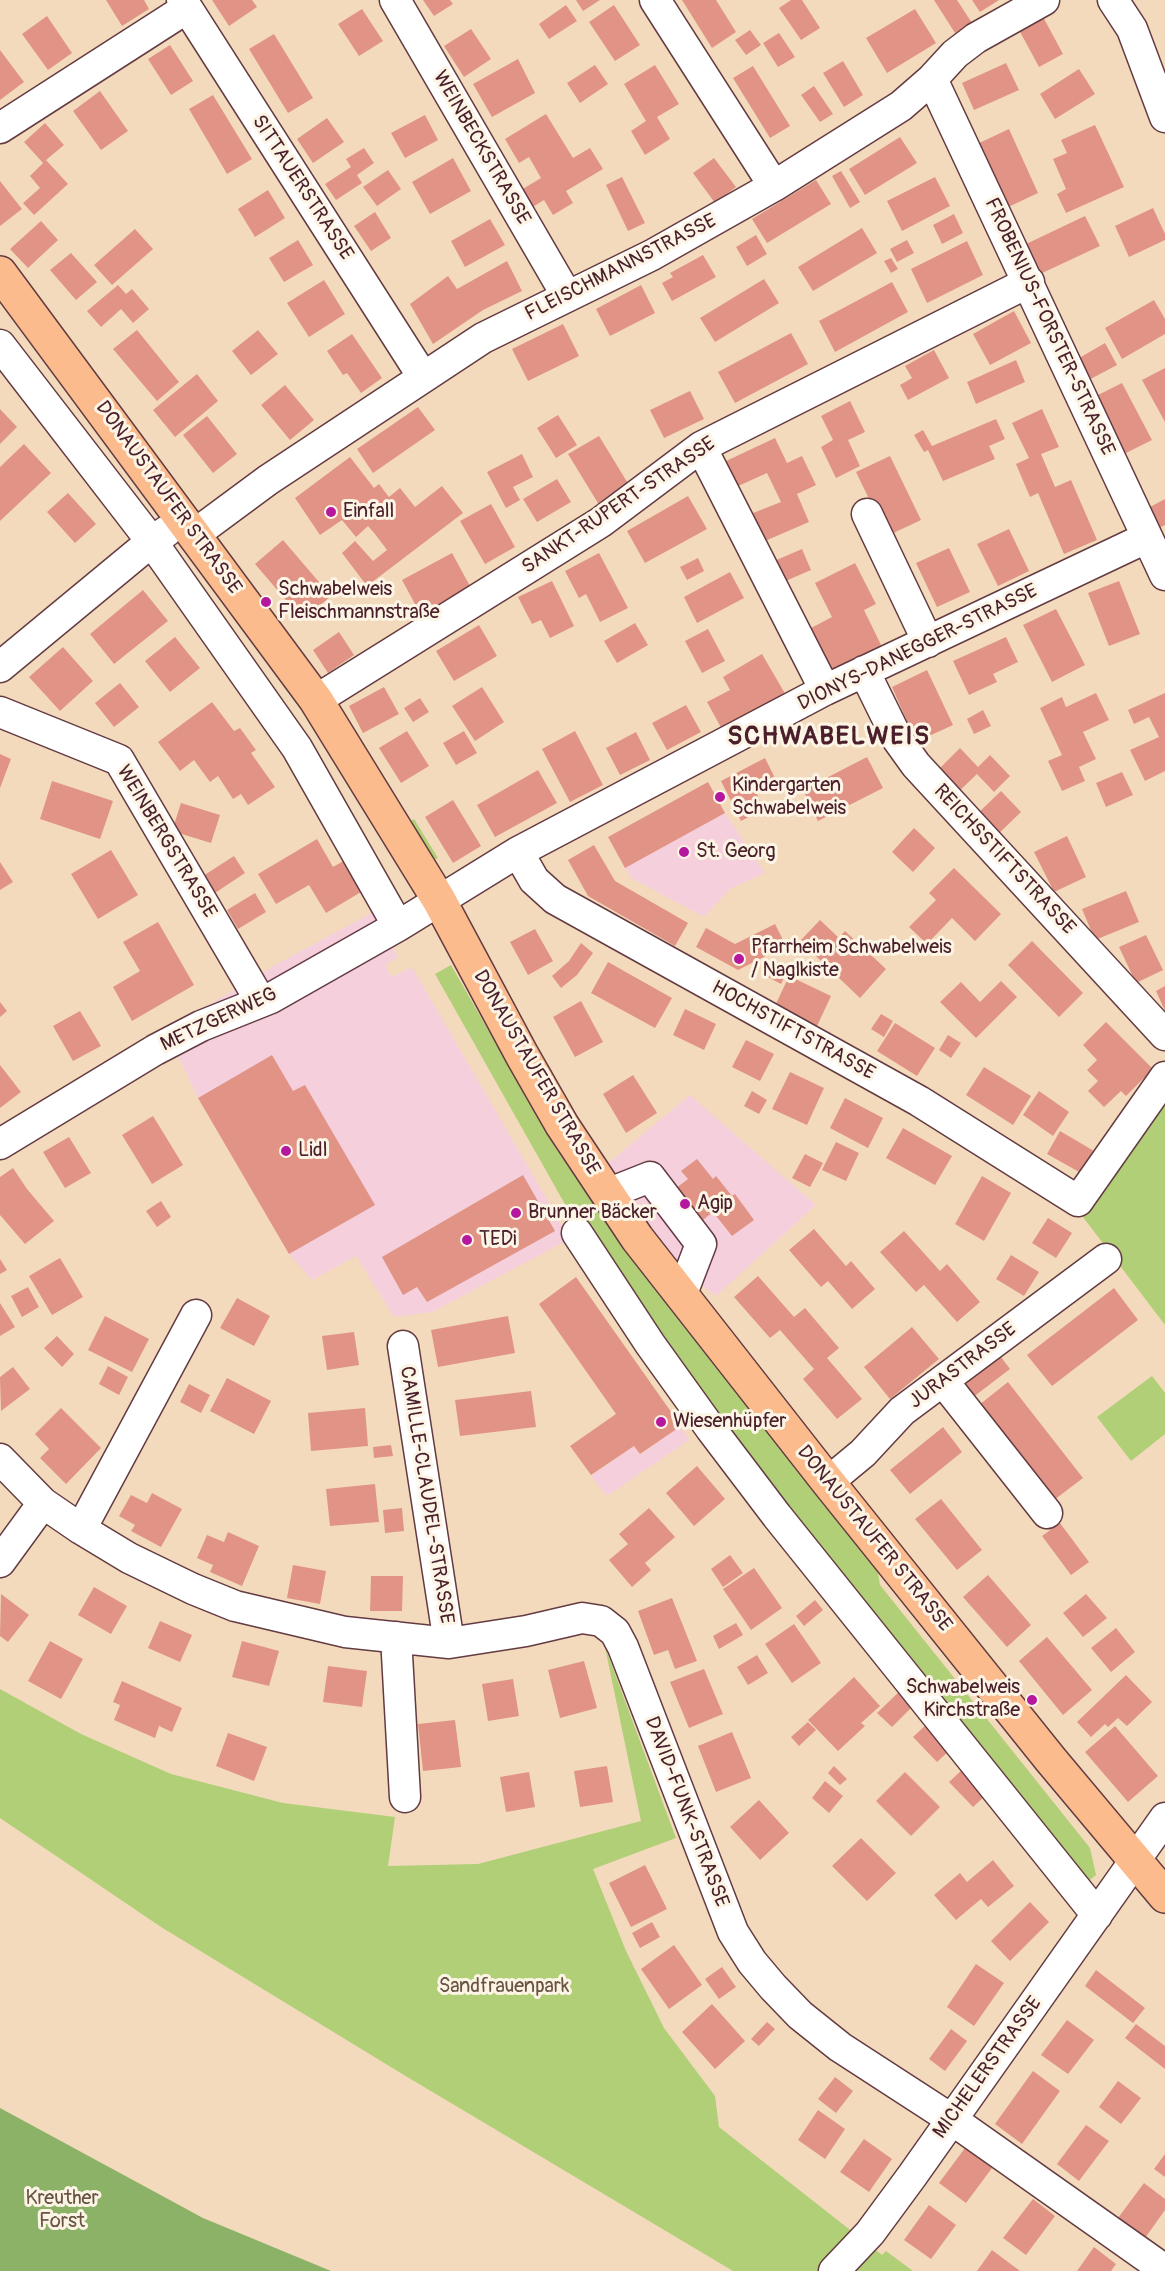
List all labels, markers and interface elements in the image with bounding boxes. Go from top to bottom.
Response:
street label: WEINBECKSTRASSE [427,67,535,229]
street label: SITTAUERSTRASSE [246,111,358,265]
street label: FROBENIUS-FORSTER-STRASSE [979,194,1119,460]
street label: FLEISCHMANNSTRASSE [521,209,721,327]
street label: DONAUSTAUFER STRASSE [90,397,246,599]
street label: SANKT-RUPERT-STRASSE [518,432,720,580]
place label: Einfall [343,500,394,524]
marker: Einfall [324,505,338,519]
place label: Schwabelweis Fleischmannstraße [278,578,440,625]
street label: DIONYS-DANEGGER-STRASSE [794,579,1042,717]
marker: Schwabelweis Fleischmannstraße [259,595,273,609]
district label: SCHWABELWEIS [727,721,931,753]
street label: WEINBERGSTRASSE [111,761,221,923]
place label: Kindergarten Schwabelweis [732,774,846,821]
street label: REICHSSTIFTSTRASSE [928,780,1080,940]
marker: Kindergarten Schwabelweis [713,790,727,804]
place label: St. Georg [696,840,775,864]
marker: St. Georg [677,845,691,859]
place label: Pfarrheim Schwabelweis / Naglkiste [751,936,952,983]
marker: Pfarrheim Schwabelweis / Naglkiste [732,952,746,966]
street label: DONAUSTAUFER STRASSE [467,966,605,1180]
street label: HOCHSTIFTSTRASSE [707,976,879,1086]
street label: METZGERWEG [157,983,281,1057]
place label: Lidl [298,1139,327,1163]
marker: Lidl [279,1144,293,1158]
place label: Agip [697,1192,733,1216]
marker: Agip [678,1197,692,1211]
place label: Brunner Bäcker [528,1201,657,1225]
marker: Brunner Bäcker [509,1206,523,1220]
place label: TEDi [479,1228,517,1252]
marker: TEDi [460,1233,474,1247]
street label: JURASTRASSE [904,1318,1022,1414]
street label: CAMILLE-CLAUDEL-STRASSE [394,1364,458,1626]
place label: Wiesenhüpfer [673,1410,786,1434]
marker: Wiesenhüpfer [654,1415,668,1429]
street label: DONAUSTAUFER STRASSE [791,1441,957,1637]
place label: Schwabelweis Kirchstraße [906,1676,1020,1723]
marker: Schwabelweis Kirchstraße [1025,1693,1039,1707]
street label: DAVID-FUNK-STRASSE [639,1713,733,1911]
park label: Sandfrauenpark [439,1975,569,1999]
street label: MICHELERSTRASSE [928,1992,1048,2144]
park label: Kreuther Forst [25,2187,99,2234]

